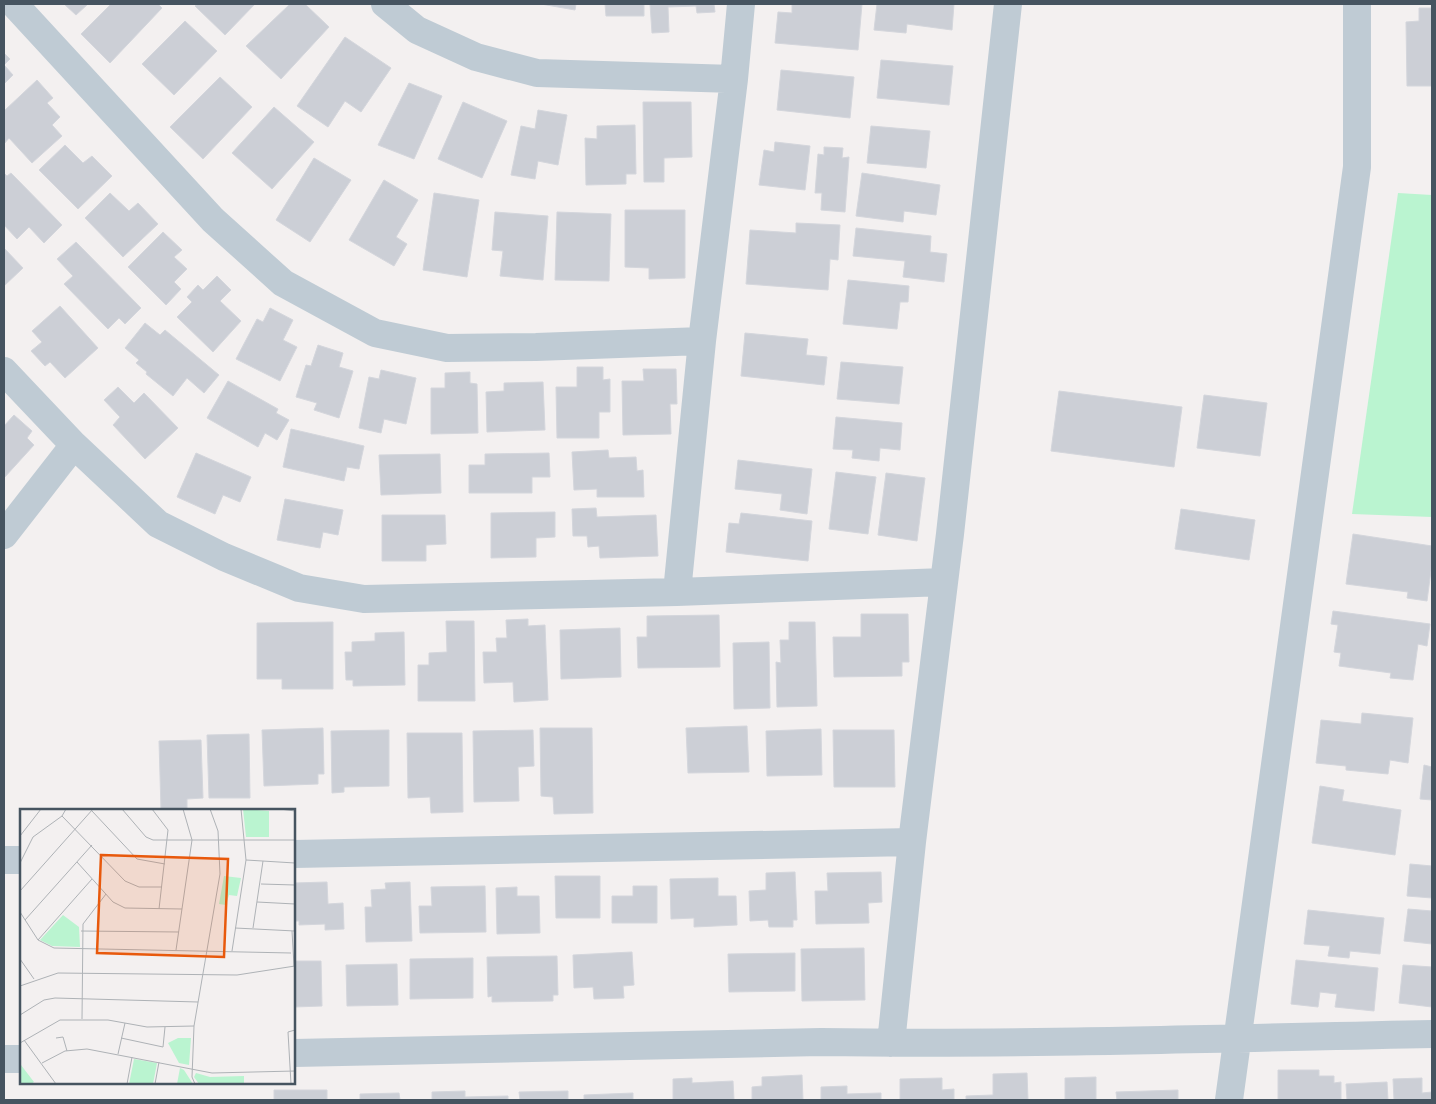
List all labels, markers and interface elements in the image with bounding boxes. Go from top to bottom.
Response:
inset map [20,809,295,1084]

